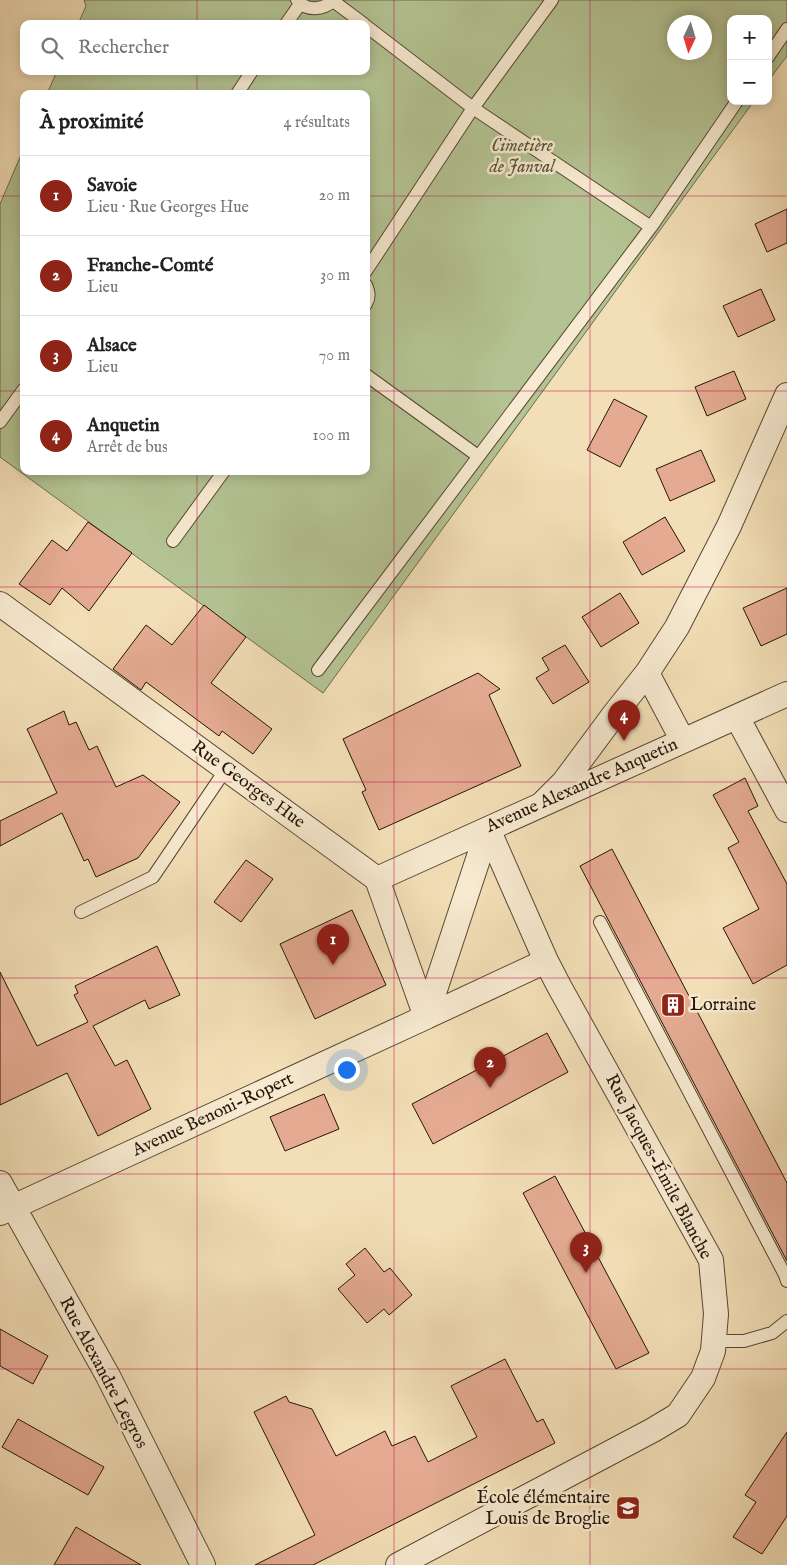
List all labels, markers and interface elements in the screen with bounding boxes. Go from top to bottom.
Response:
north arrow [667,15,712,60]
map controls [727,15,772,105]
button: + [727,15,772,60]
search box [20,20,370,75]
icon: search [38,34,66,62]
text: Rechercher [78,36,169,60]
button: − [727,60,772,105]
text: À proximité [40,109,143,136]
text: 4 résultats [284,113,350,133]
park label: Cimetière de Janval [489,135,556,179]
text: Savoie [87,174,137,198]
text: 1 [53,186,59,206]
text: 20 m [319,186,350,206]
text: Lieu · Rue Georges Hue [87,198,249,218]
text: Franche-Comté [87,254,214,278]
text: 2 [52,266,60,286]
text: 30 m [320,266,350,286]
text: Lieu [87,278,118,298]
text: Alsace [87,334,137,358]
text: 3 [53,346,59,366]
text: 70 m [319,346,350,366]
text: Lieu [87,358,118,378]
text: Anquetin [87,414,160,438]
text: 4 [52,426,60,446]
text: 100 m [313,426,350,446]
text: Arrêt de bus [87,438,168,458]
pin: 4 [608,700,640,741]
street label: Avenue Alexandre Anquetin [482,733,682,839]
street label: Rue Georges Hue [187,736,309,834]
pin: 1 [317,924,349,965]
building icon: Lorraine [660,992,686,1018]
place label: Lorraine [690,994,756,1017]
pin: 2 [474,1047,506,1088]
your location [334,1057,360,1083]
street label: Avenue Benoni-Ropert [128,1068,297,1163]
street label: Rue Jacques-Émile Blanche [599,1069,718,1264]
pin: 3 [570,1232,602,1273]
street label: Rue Alexandre Legros [53,1293,153,1453]
place label: École élémentaire Louis de Broglie [476,1485,610,1531]
school or university icon: École élémentaire Louis de Broglie [615,1495,641,1521]

